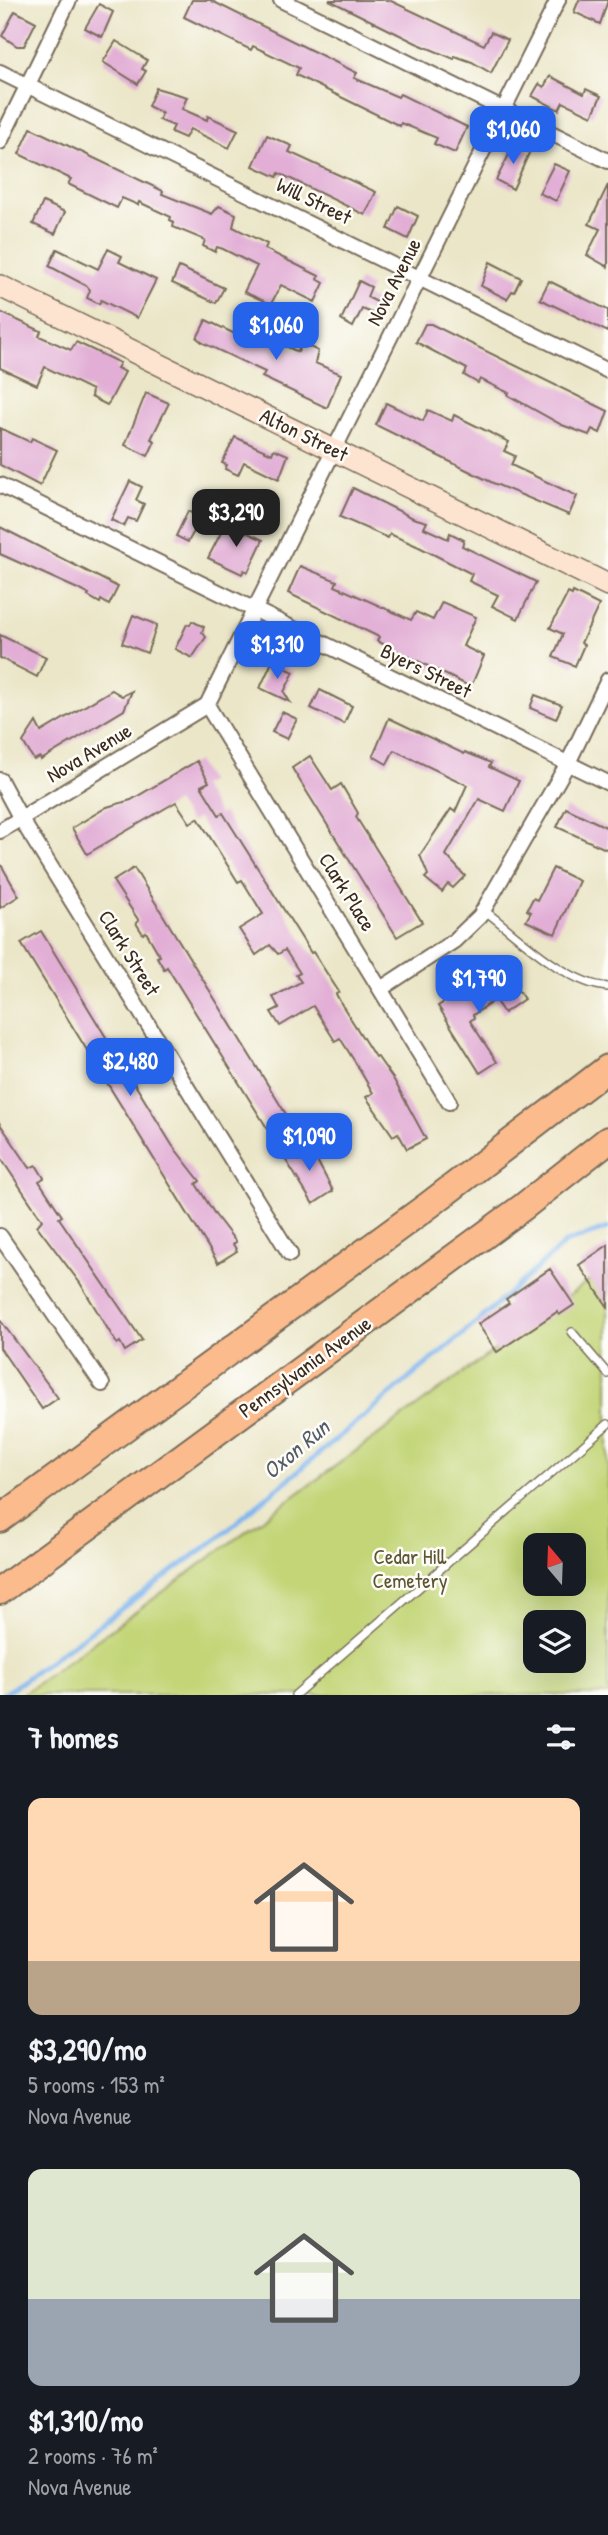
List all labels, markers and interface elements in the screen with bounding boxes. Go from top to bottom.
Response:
pin: $1,060 [456,106,570,166]
text: $1,060 [486,113,540,144]
street label: Will Street [272,170,357,232]
street label: Nova Avenue [359,233,428,330]
pin: $1,060 [219,302,333,362]
text: $1,060 [249,309,303,340]
street label: Alton Street [255,401,354,469]
pin: $3,290 [179,490,293,549]
text: $3,290 [208,496,264,527]
pin: $1,310 [220,622,334,681]
text: $1,310 [250,628,304,659]
street label: Byers Street [376,636,477,705]
street label: Nova Avenue [41,716,137,789]
street label: Clark Place [312,847,383,936]
street label: Clark Street [92,904,168,1002]
pin: $1,790 [422,956,536,1015]
text: $1,790 [452,962,506,993]
pin: $2,480 [73,1038,187,1098]
text: $2,480 [102,1045,158,1076]
pin: $1,090 [252,1114,366,1173]
text: $1,090 [282,1120,336,1151]
street label: Pennsylvania Avenue [233,1309,377,1425]
water label: Oxon Run [256,1411,337,1486]
north arrow [523,1533,586,1596]
map controls [523,1533,586,1673]
park label: Cedar Hill Cemetery [372,1542,448,1595]
button: layers [523,1610,586,1673]
text: 7 homes [28,1717,118,1757]
icon: filters [542,1718,580,1756]
icon: home [241,1844,367,1970]
text: $3,290/mo [28,2029,146,2069]
text: 5 rooms · 153 m² [28,2069,165,2100]
text: Nova Avenue [28,2100,131,2131]
icon: home [241,2215,367,2341]
text: $1,310/mo [28,2400,143,2440]
text: 2 rooms · 76 m² [28,2440,158,2471]
text: Nova Avenue [28,2471,131,2502]

